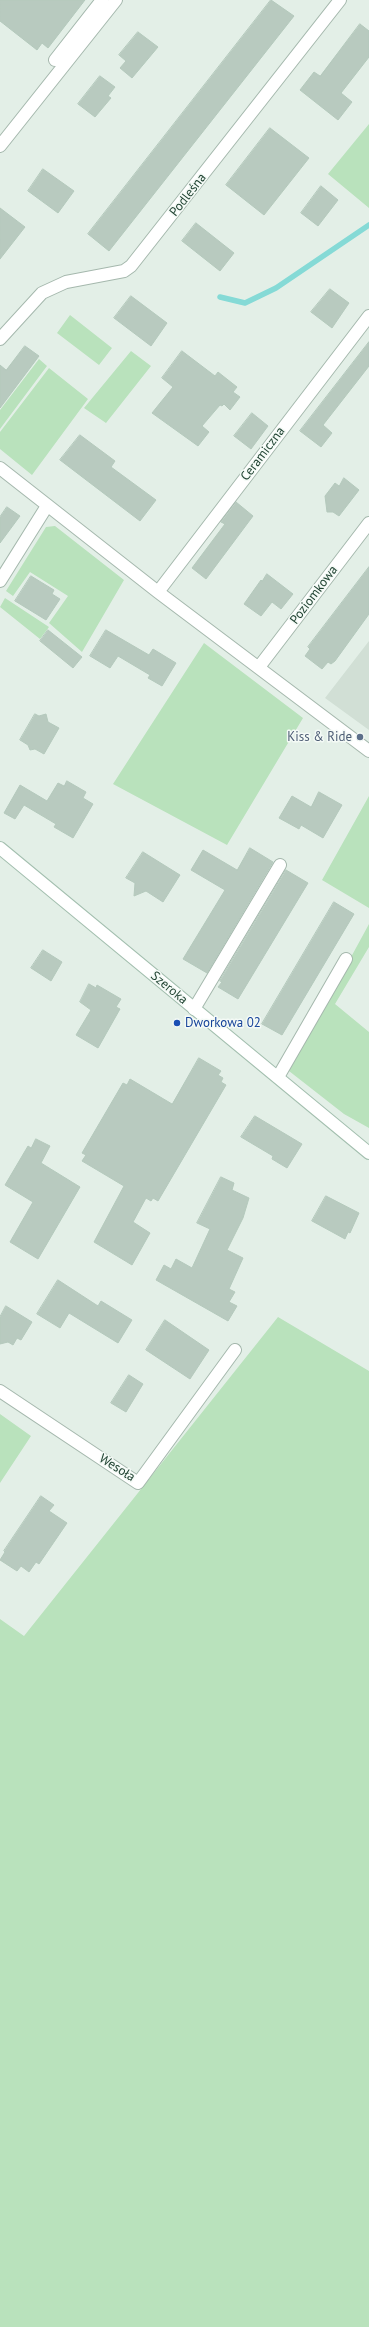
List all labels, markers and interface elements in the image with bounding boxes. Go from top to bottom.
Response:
street label: Podleśna [166,170,210,220]
street label: Ceramiczna [238,424,288,484]
street label: Poziomkowa [287,563,341,627]
place label: Kiss & Ride [287,729,352,745]
marker: Kiss & Ride [355,732,365,742]
street label: Szeroka [147,968,191,1008]
place label: Dworkowa 02 [185,1015,261,1031]
marker: Dworkowa 02 [172,1018,182,1028]
street label: Wesoła [96,1451,138,1485]

